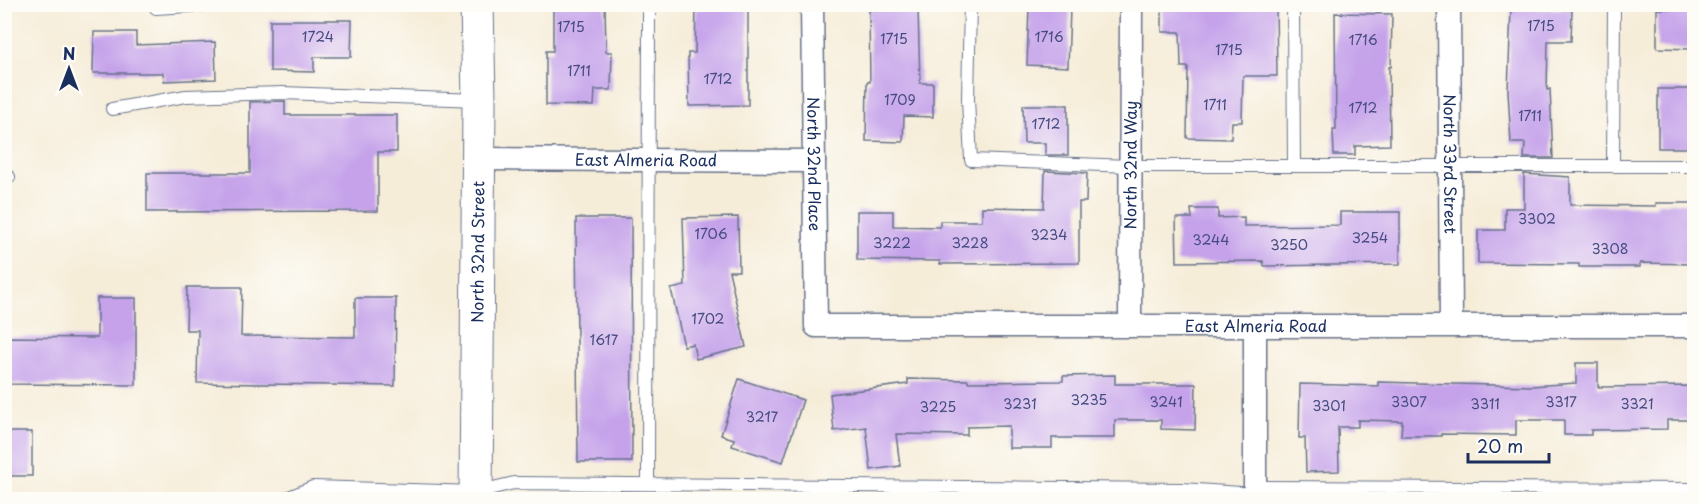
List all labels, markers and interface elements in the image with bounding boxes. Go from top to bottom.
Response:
house number: 1715 [1527,15,1555,36]
house number: 1715 [557,16,585,37]
house number: 1724 [302,26,334,47]
house number: 1716 [1035,26,1064,47]
house number: 1715 [880,28,908,49]
house number: 1716 [1349,29,1378,50]
north arrow [39,39,99,99]
house number: 1715 [1215,39,1243,60]
text: N [63,41,75,65]
house number: 1711 [567,60,591,81]
house number: 1712 [703,68,733,89]
house number: 1709 [884,89,916,110]
house number: 1711 [1203,94,1227,115]
street label: North 33rd Street [1439,94,1463,234]
street label: North 32nd Place [802,97,828,231]
house number: 1712 [1348,97,1378,118]
street label: North 32nd Way [1117,101,1142,229]
house number: 1711 [1518,105,1542,126]
house number: 1712 [1031,113,1061,134]
street label: East Almeria Road [575,147,717,171]
street label: North 32nd Street [464,181,489,323]
house number: 3302 [1518,208,1556,229]
house number: 1706 [694,223,728,244]
house number: 3234 [1030,224,1068,245]
house number: 3254 [1352,227,1388,248]
house number: 3244 [1192,229,1230,250]
house number: 3222 [873,232,911,253]
house number: 3228 [951,232,989,253]
house number: 3250 [1270,234,1308,255]
house number: 3308 [1591,238,1629,259]
house number: 1702 [692,308,724,329]
street label: East Almeria Road [1185,313,1327,337]
house number: 1617 [590,329,619,350]
house number: 3235 [1071,389,1107,410]
house number: 3241 [1149,391,1183,412]
house number: 3307 [1391,391,1427,412]
house number: 3317 [1545,391,1577,412]
house number: 3231 [1003,393,1037,414]
house number: 3311 [1470,393,1500,414]
house number: 3321 [1620,393,1654,414]
house number: 3301 [1312,395,1346,416]
house number: 3225 [920,396,956,417]
house number: 3217 [746,406,779,427]
scale bar [1468,426,1549,464]
text: 20 m [1477,432,1523,459]

